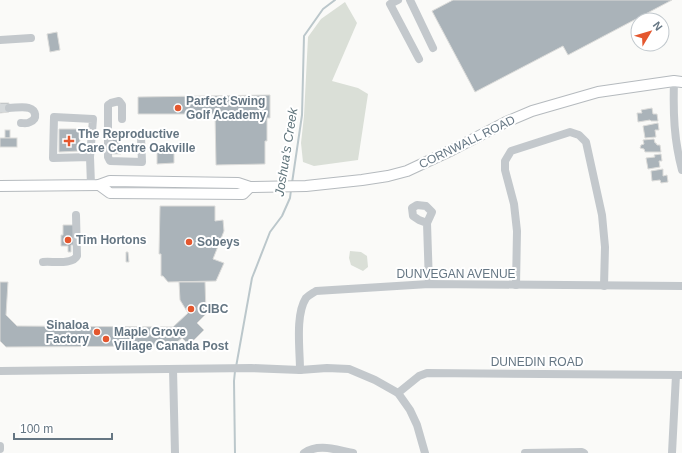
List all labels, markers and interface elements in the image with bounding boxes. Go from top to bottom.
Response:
north arrow [630,12,670,52]
text: N [651,19,665,33]
place label: Parfect Swing Golf Academy [186,94,267,122]
marker: Parfect Swing Golf Academy [173,103,183,113]
water label: Joshua's Creek [271,105,301,198]
street label: CORNWALL ROAD [417,113,518,171]
place label: The Reproductive Care Centre Oakville [78,127,196,155]
marker: The Reproductive Care Centre Oakville [63,135,75,147]
place label: Tim Hortons [76,233,147,247]
marker: Tim Hortons [63,235,73,245]
place label: Sobeys [197,235,240,249]
marker: Sobeys [184,237,194,247]
street label: DUNVEGAN AVENUE [396,267,516,281]
place label: CIBC [199,302,229,316]
marker: CIBC [186,304,196,314]
place label: Sinaloa Factory [46,318,89,346]
place label: Maple Grove Village Canada Post [114,325,229,353]
marker: Sinaloa Factory [92,327,102,337]
marker: Maple Grove Village Canada Post [101,334,111,344]
street label: DUNEDIN ROAD [491,355,584,369]
scale bar [14,415,112,441]
text: 100 m [20,422,53,436]

